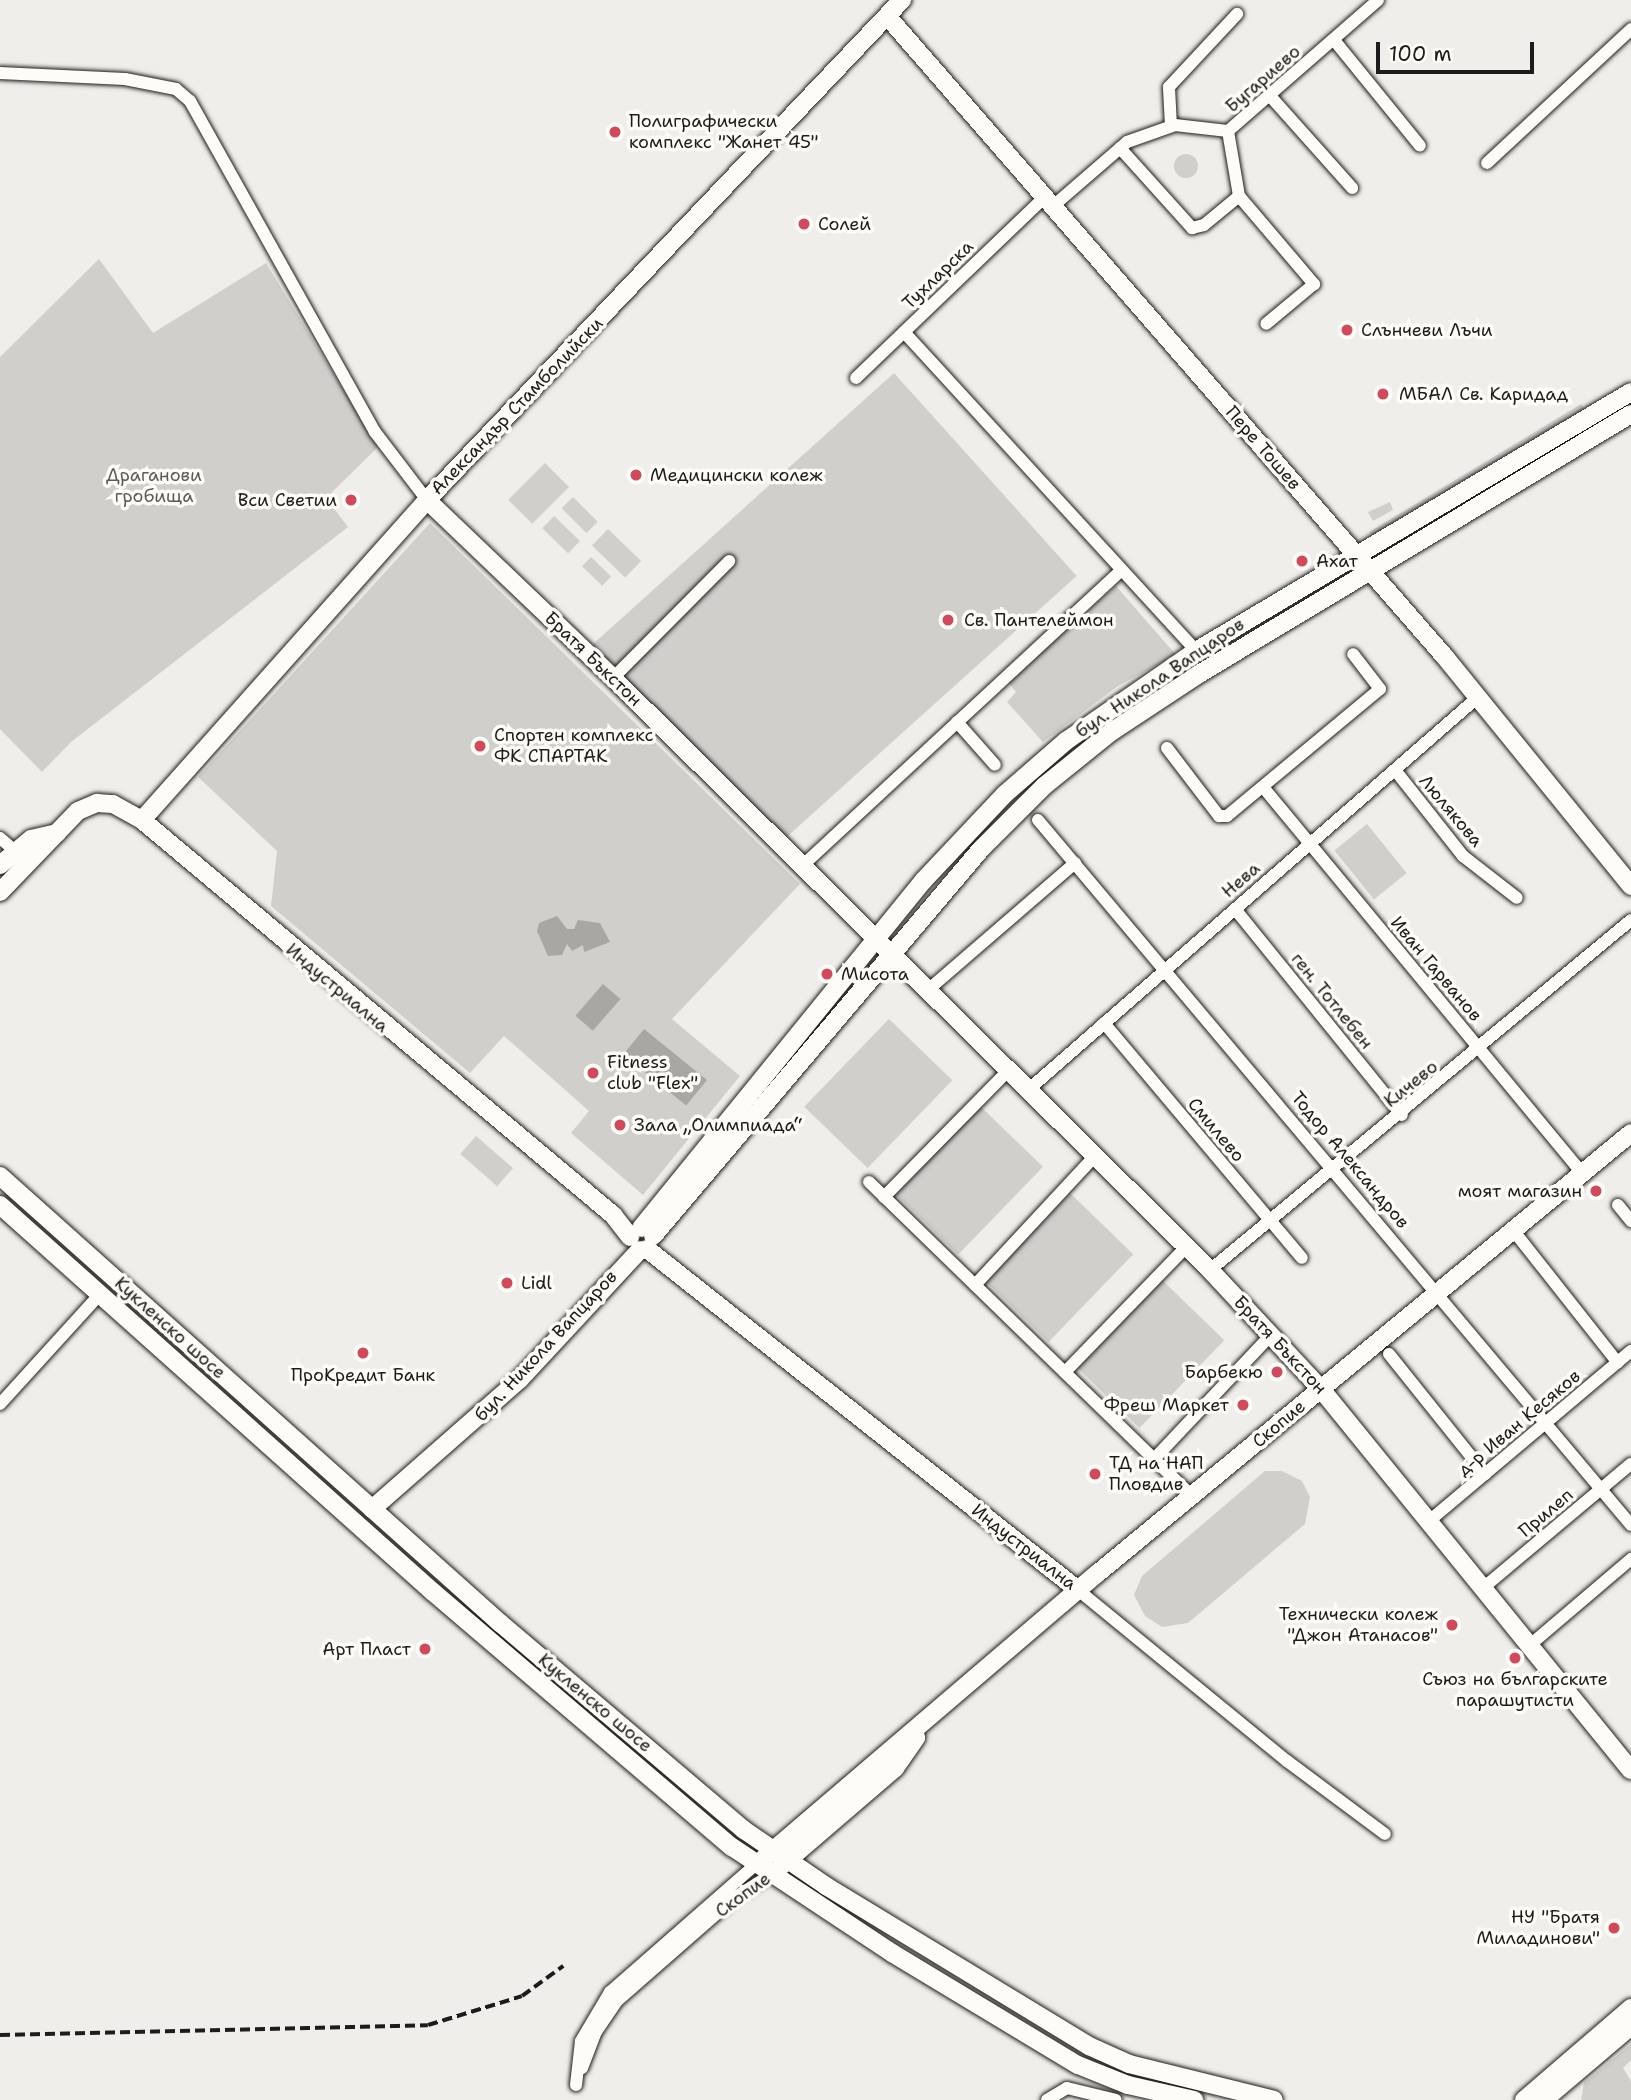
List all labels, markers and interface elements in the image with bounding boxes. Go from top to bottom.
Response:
scale bar [1379,28,1536,72]
text: 100 m [1389,40,1452,68]
street label: Бугариево [1221,41,1305,117]
place label: Полиграфически комплекс "Жанет 45" [629,111,818,154]
marker: Полиграфически комплекс "Жанет 45" [607,124,623,140]
place label: Солей [818,213,871,235]
marker: Солей [796,216,812,232]
street label: Тухларска [898,236,978,314]
street label: Александър Стамболийски [426,313,608,499]
place label: Слънчеви Лъчи [1361,319,1492,341]
marker: Слънчеви Лъчи [1339,322,1355,338]
place label: МБАЛ Св. Каридад [1399,383,1568,405]
marker: МБАЛ Св. Каридад [1373,384,1393,404]
street label: Пере Тошев [1221,402,1305,494]
place label: Медицински колеж [650,464,823,486]
park label: Драганови гробища [106,465,202,508]
marker: Медицински колеж [628,467,644,483]
place label: Вси Светии [238,489,337,511]
marker: Вси Светии [343,492,359,508]
place label: Ахат [1316,550,1358,572]
marker: Ахат [1294,553,1310,569]
street label: Братя Бъкстон [540,607,646,711]
place label: Св. Пантелеймон [964,609,1114,631]
marker: Св. Пантелеймон [938,610,958,630]
street label: бул. Никола Вапцаров [1072,613,1248,743]
place label: Спортен комплекс ФК СПАРТАК [494,725,653,768]
marker: Спортен комплекс ФК СПАРТАК [472,738,488,754]
street label: Люлякова [1415,771,1487,851]
street label: Нева [1217,857,1265,903]
street label: Иван Гарванов [1386,912,1486,1026]
street label: Индустриална [281,939,393,1037]
street label: ген. Тотлебен [1287,949,1377,1053]
place label: Мисота [841,963,909,985]
marker: Мисота [819,966,835,982]
place label: Fitness club "Flex" [607,1052,698,1094]
street label: Кичево [1380,1056,1442,1112]
marker: Fitness club "Flex" [585,1065,601,1081]
street label: Тодор Александров [1286,1087,1414,1233]
street label: Смилево [1183,1094,1249,1166]
place label: Зала „Олимпиада“ [634,1114,802,1136]
marker: Зала „Олимпиада“ [612,1117,628,1133]
place label: моят магазин [1458,1180,1582,1202]
marker: моят магазин [1588,1183,1604,1199]
street label: бул. Никола Вапцаров [470,1266,622,1426]
place label: Lidl [521,1272,552,1294]
street label: Кукленско шосе [110,1273,230,1383]
marker: Lidl [499,1275,515,1291]
street label: Братя Бъкстон [1229,1291,1331,1399]
marker: ПроКредит Банк [355,1345,371,1361]
place label: Барбекю [1184,1361,1263,1383]
place label: ПроКредит Банк [291,1364,435,1386]
marker: Барбекю [1269,1364,1285,1380]
street label: д-р Иван Кесяков [1453,1365,1585,1481]
place label: Фреш Маркет [1104,1394,1229,1416]
street label: Скопие [1248,1396,1310,1452]
marker: Фреш Маркет [1235,1397,1251,1413]
place label: ТД на НАП Пловдив [1109,1453,1203,1496]
marker: ТД на НАП Пловдив [1087,1466,1103,1482]
street label: Прилеп [1514,1484,1578,1542]
street label: Индустриална [967,1499,1081,1595]
place label: Технически колеж "Джон Атанасов" [1279,1604,1438,1646]
marker: Технически колеж "Джон Атанасов" [1444,1617,1460,1633]
place label: Арт Пласт [322,1638,411,1660]
marker: Арт Пласт [417,1641,433,1657]
street label: Кукленско шосе [534,1649,656,1757]
marker: Съюз на българските парашутисти [1507,1650,1523,1666]
place label: Съюз на българските парашутисти [1422,1669,1608,1712]
street label: Скопие [711,1868,775,1922]
place label: НУ "Братя Миладинови" [1476,1907,1600,1950]
marker: НУ "Братя Миладинови" [1606,1920,1622,1936]

